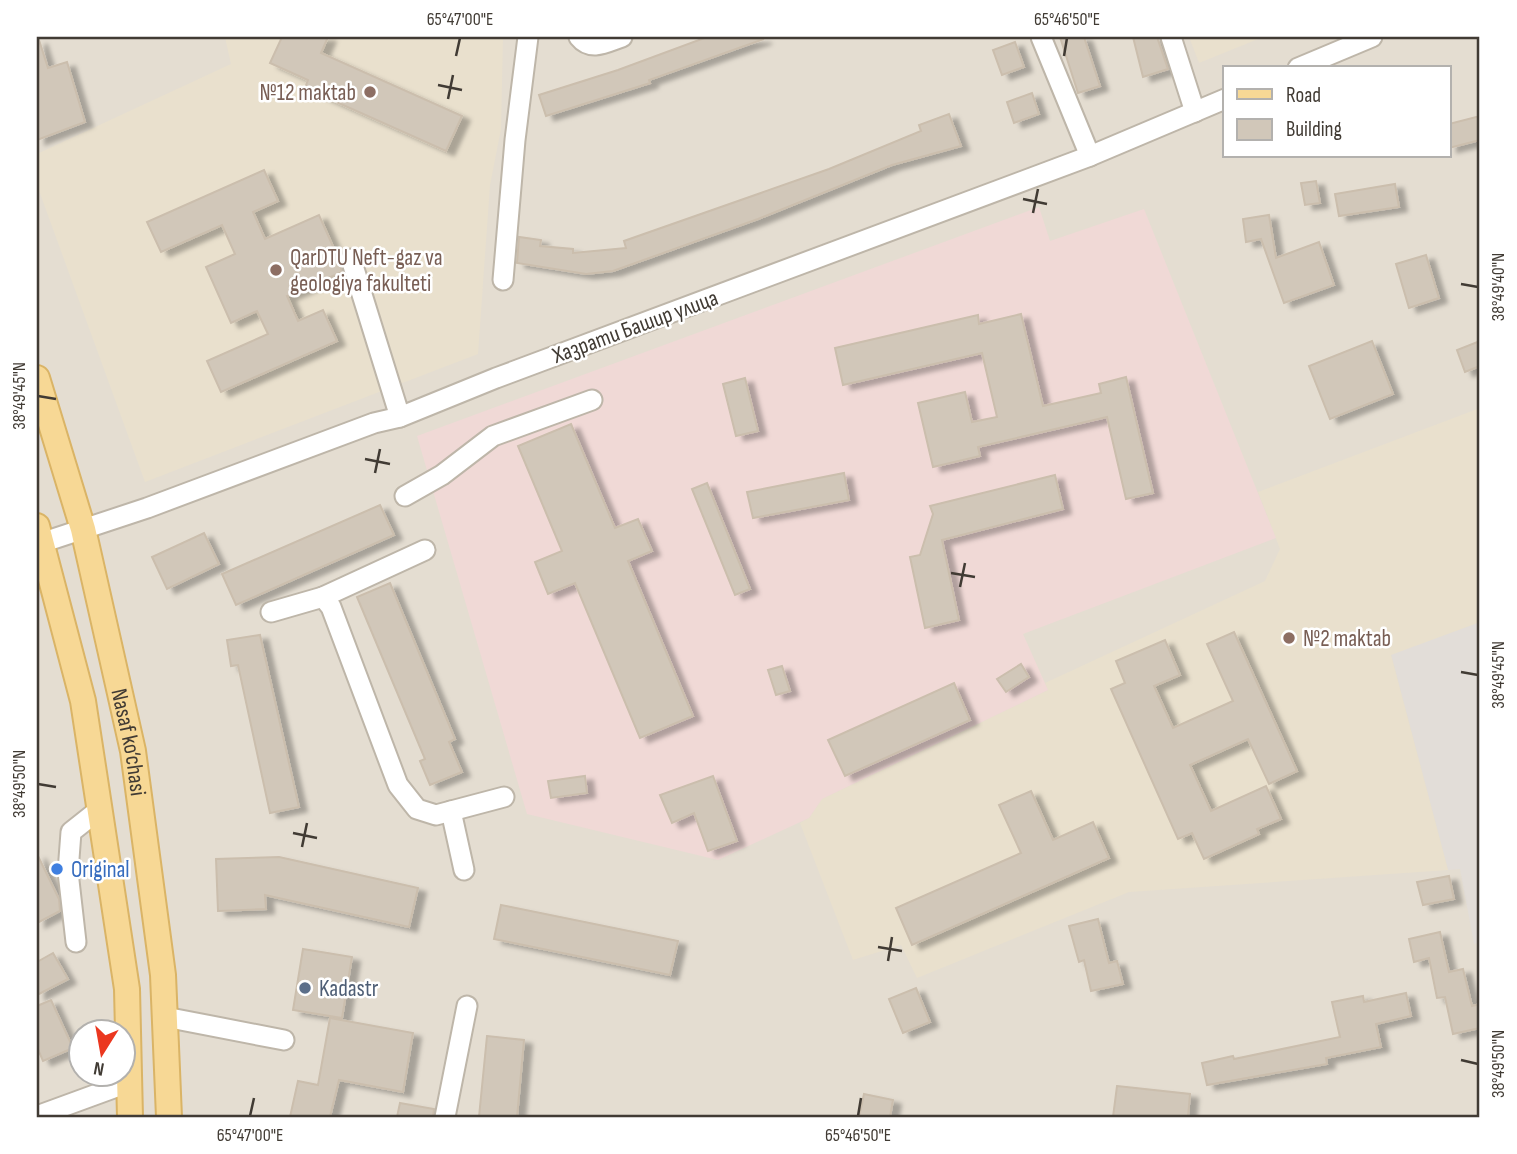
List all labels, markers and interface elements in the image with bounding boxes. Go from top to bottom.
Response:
text: 65°47'00"E [427,9,493,30]
text: 65°46'50"E [1034,9,1100,30]
legend [1223,66,1450,158]
place label: №12 maktab [260,79,356,107]
text: Road [1286,83,1321,108]
marker: №12 maktab [362,84,378,100]
text: Building [1286,117,1342,142]
place label: QarDTU Neft-gaz va geologiya fakulteti [290,244,443,298]
text: 38°49'40"N [1488,253,1509,321]
marker: QarDTU Neft-gaz va geologiya fakulteti [268,262,284,278]
street label: Хазрати Башир улица [548,284,722,370]
text: 38°49'45"N [9,362,30,430]
place label: №2 maktab [1303,625,1391,653]
marker: №2 maktab [1281,630,1297,646]
text: 38°49'45"N [1488,641,1509,709]
street label: Nasaf ko‘chasi [104,686,152,798]
text: 38°49'50"N [9,750,30,818]
place label: Original [71,856,130,884]
marker: Original [49,861,65,877]
place label: Kadastr [319,975,379,1003]
marker: Kadastr [297,980,313,996]
north arrow [66,1018,136,1088]
text: 38°49'50"N [1488,1030,1509,1098]
text: N [92,1056,106,1080]
text: 65°47'00"E [217,1125,283,1146]
text: 65°46'50"E [825,1125,891,1146]

